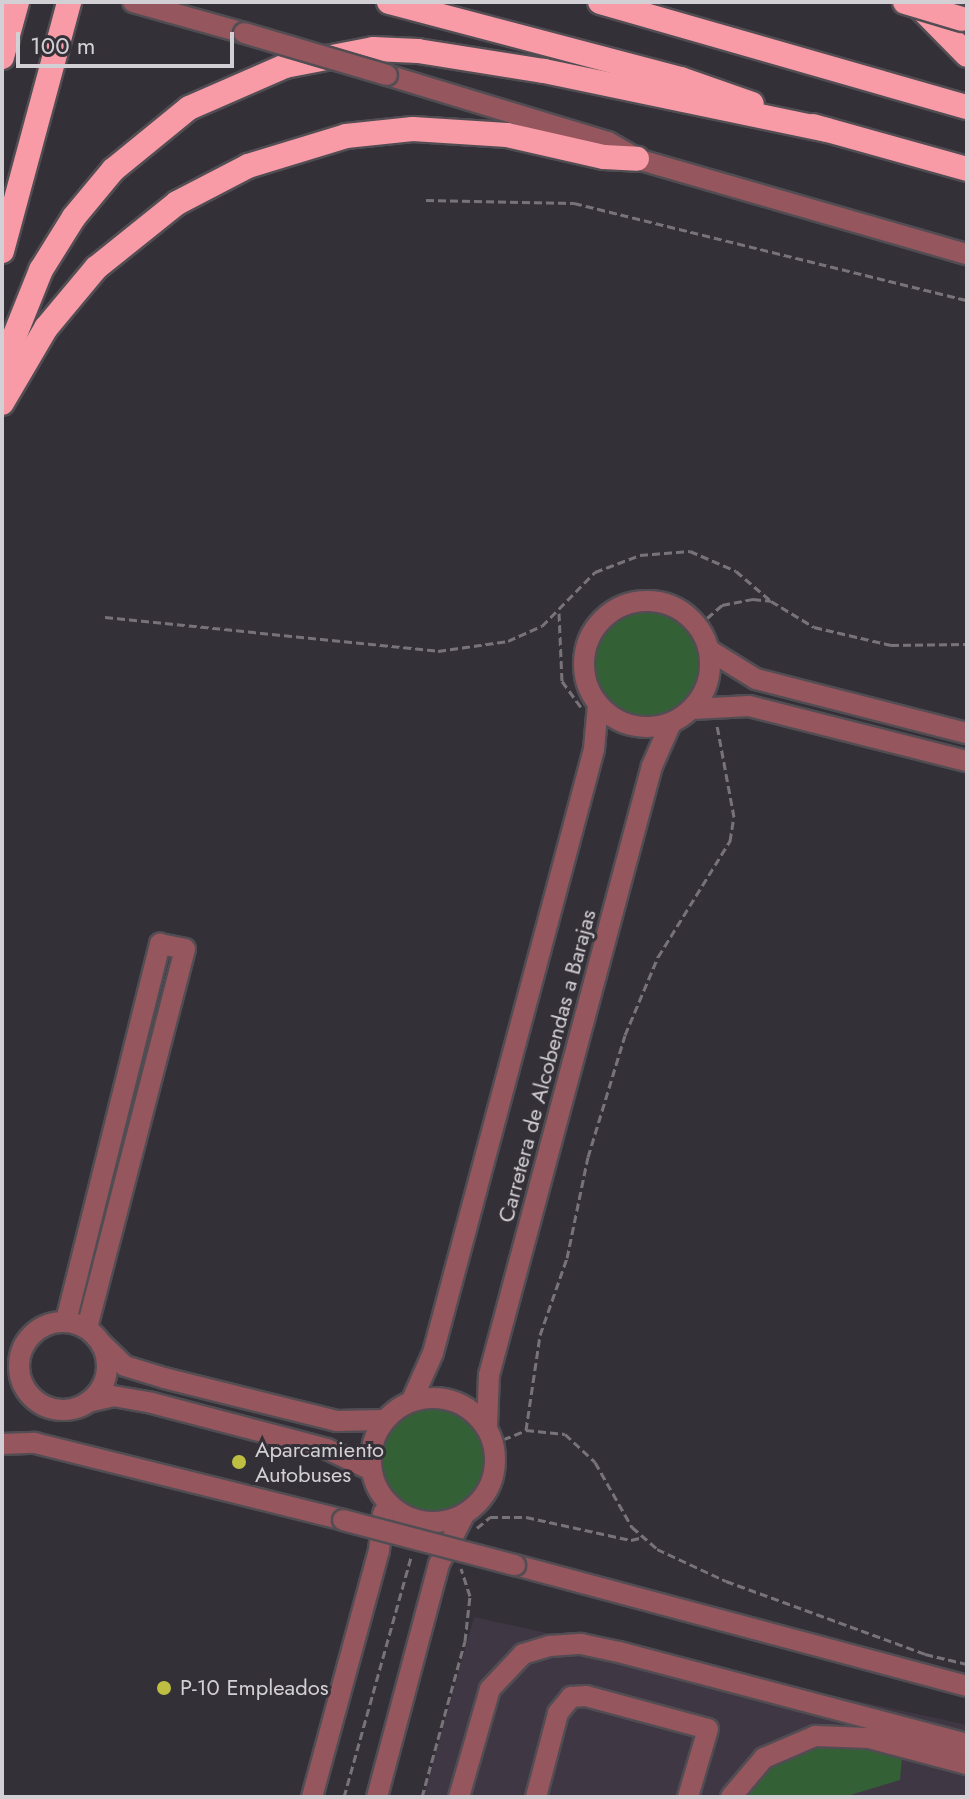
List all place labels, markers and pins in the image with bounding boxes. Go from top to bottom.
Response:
place label: Aparcamiento Autobuses [255,1436,384,1488]
marker: Aparcamiento Autobuses [230,1453,248,1471]
place label: P-10 Empleados [180,1675,329,1701]
marker: P-10 Empleados [155,1679,173,1697]

